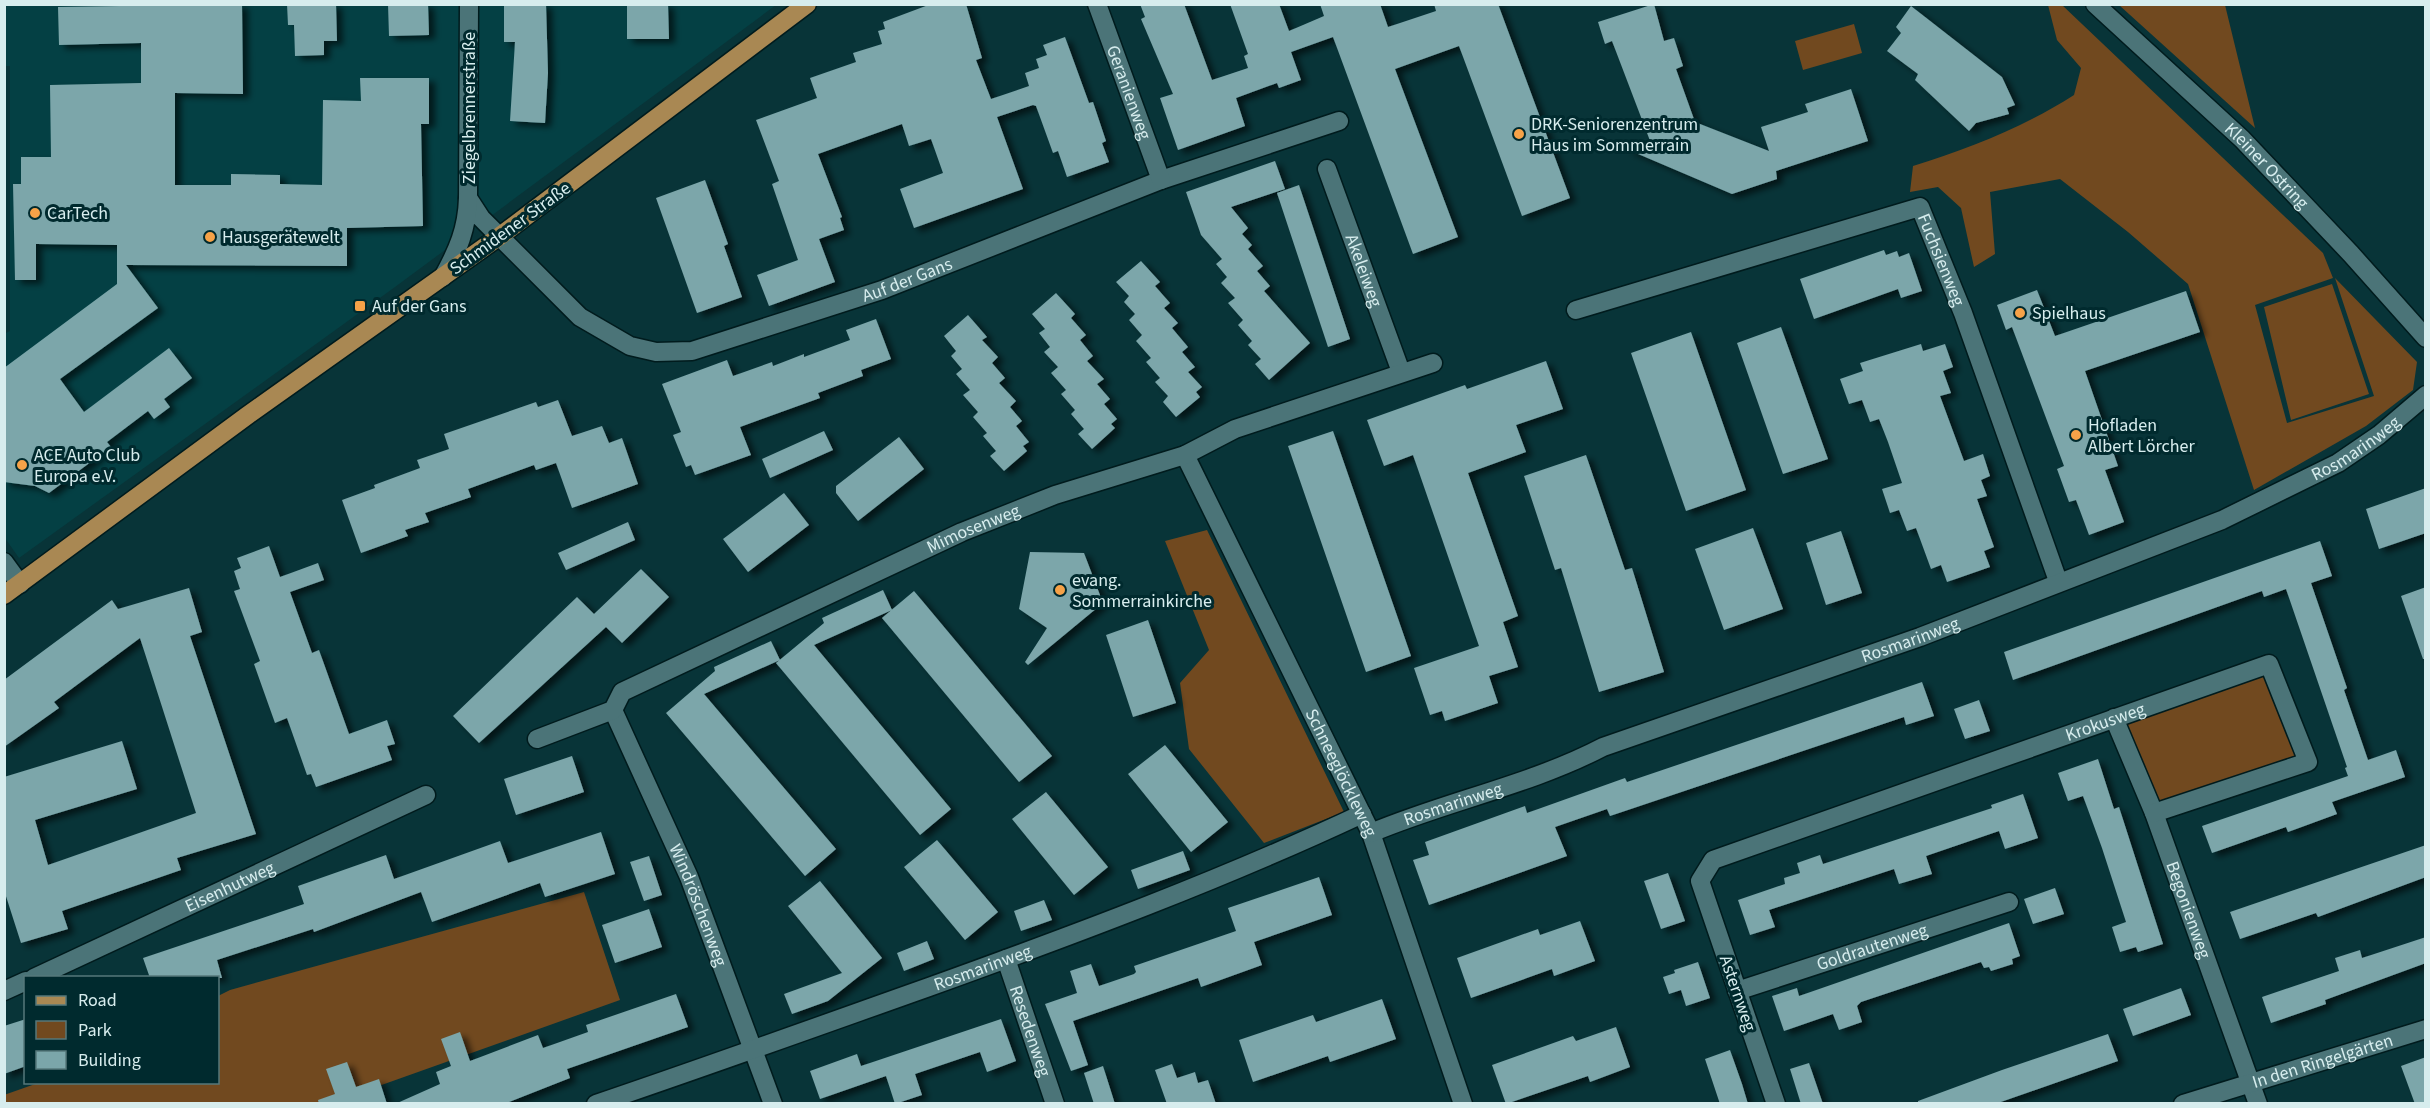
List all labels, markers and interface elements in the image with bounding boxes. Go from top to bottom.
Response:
street label: Ziegelbrennerstraße [457,32,482,184]
street label: Geranienweg [1100,42,1157,143]
place label: DRK-Seniorenzentrum Haus im Sommerrain [1531,112,1698,158]
street label: Kleiner Ostring [2219,117,2314,215]
marker: DRK-Seniorenzentrum Haus im Sommerrain [1512,127,1526,141]
street label: Schmidener Straße [445,176,576,281]
place label: CarTech [47,201,108,226]
marker: CarTech [28,206,42,220]
street label: Fuchsienweg [1911,210,1971,310]
place label: Hausgerätewelt [222,225,340,250]
marker: Hausgerätewelt [203,230,217,244]
street label: Akeleiweg [1339,231,1388,311]
street label: Auf der Gans [859,252,956,309]
place label: Auf der Gans [372,294,467,319]
marker: Auf der Gans [353,299,367,313]
place label: Spielhaus [2032,301,2106,326]
marker: Spielhaus [2013,306,2027,320]
street label: Rosmarinweg [2307,410,2406,487]
place label: Hofladen Albert Lörcher [2088,413,2195,459]
marker: Hofladen Albert Lörcher [2069,428,2083,442]
place label: ACE Auto Club Europa e.V. [34,443,140,489]
marker: ACE Auto Club Europa e.V. [15,458,29,472]
street label: Mimosenweg [923,498,1024,560]
place label: evang. Sommerrainkirche [1072,568,1212,614]
marker: evang. Sommerrainkirche [1053,583,1067,597]
street label: Rosmarinweg [1858,611,1963,669]
street label: Krokusweg [2062,697,2149,748]
street label: Schneeglöckleweg [1299,704,1383,841]
street label: Rosmarinweg [1400,776,1506,832]
street label: Windröschenweg [663,840,733,970]
street label: Eisenhutweg [181,855,279,919]
street label: Begonienweg [2159,858,2217,962]
street label: Goldrautenweg [1813,917,1931,977]
street label: Rosmarinweg [930,939,1035,997]
street label: Asternweg [1713,952,1762,1035]
legend [24,976,219,1084]
street label: Resedenweg [1003,982,1057,1080]
text: Road [78,988,117,1013]
text: Park [78,1018,112,1043]
street label: In den Ringelgärten [2249,1028,2396,1095]
text: Building [78,1048,141,1073]

